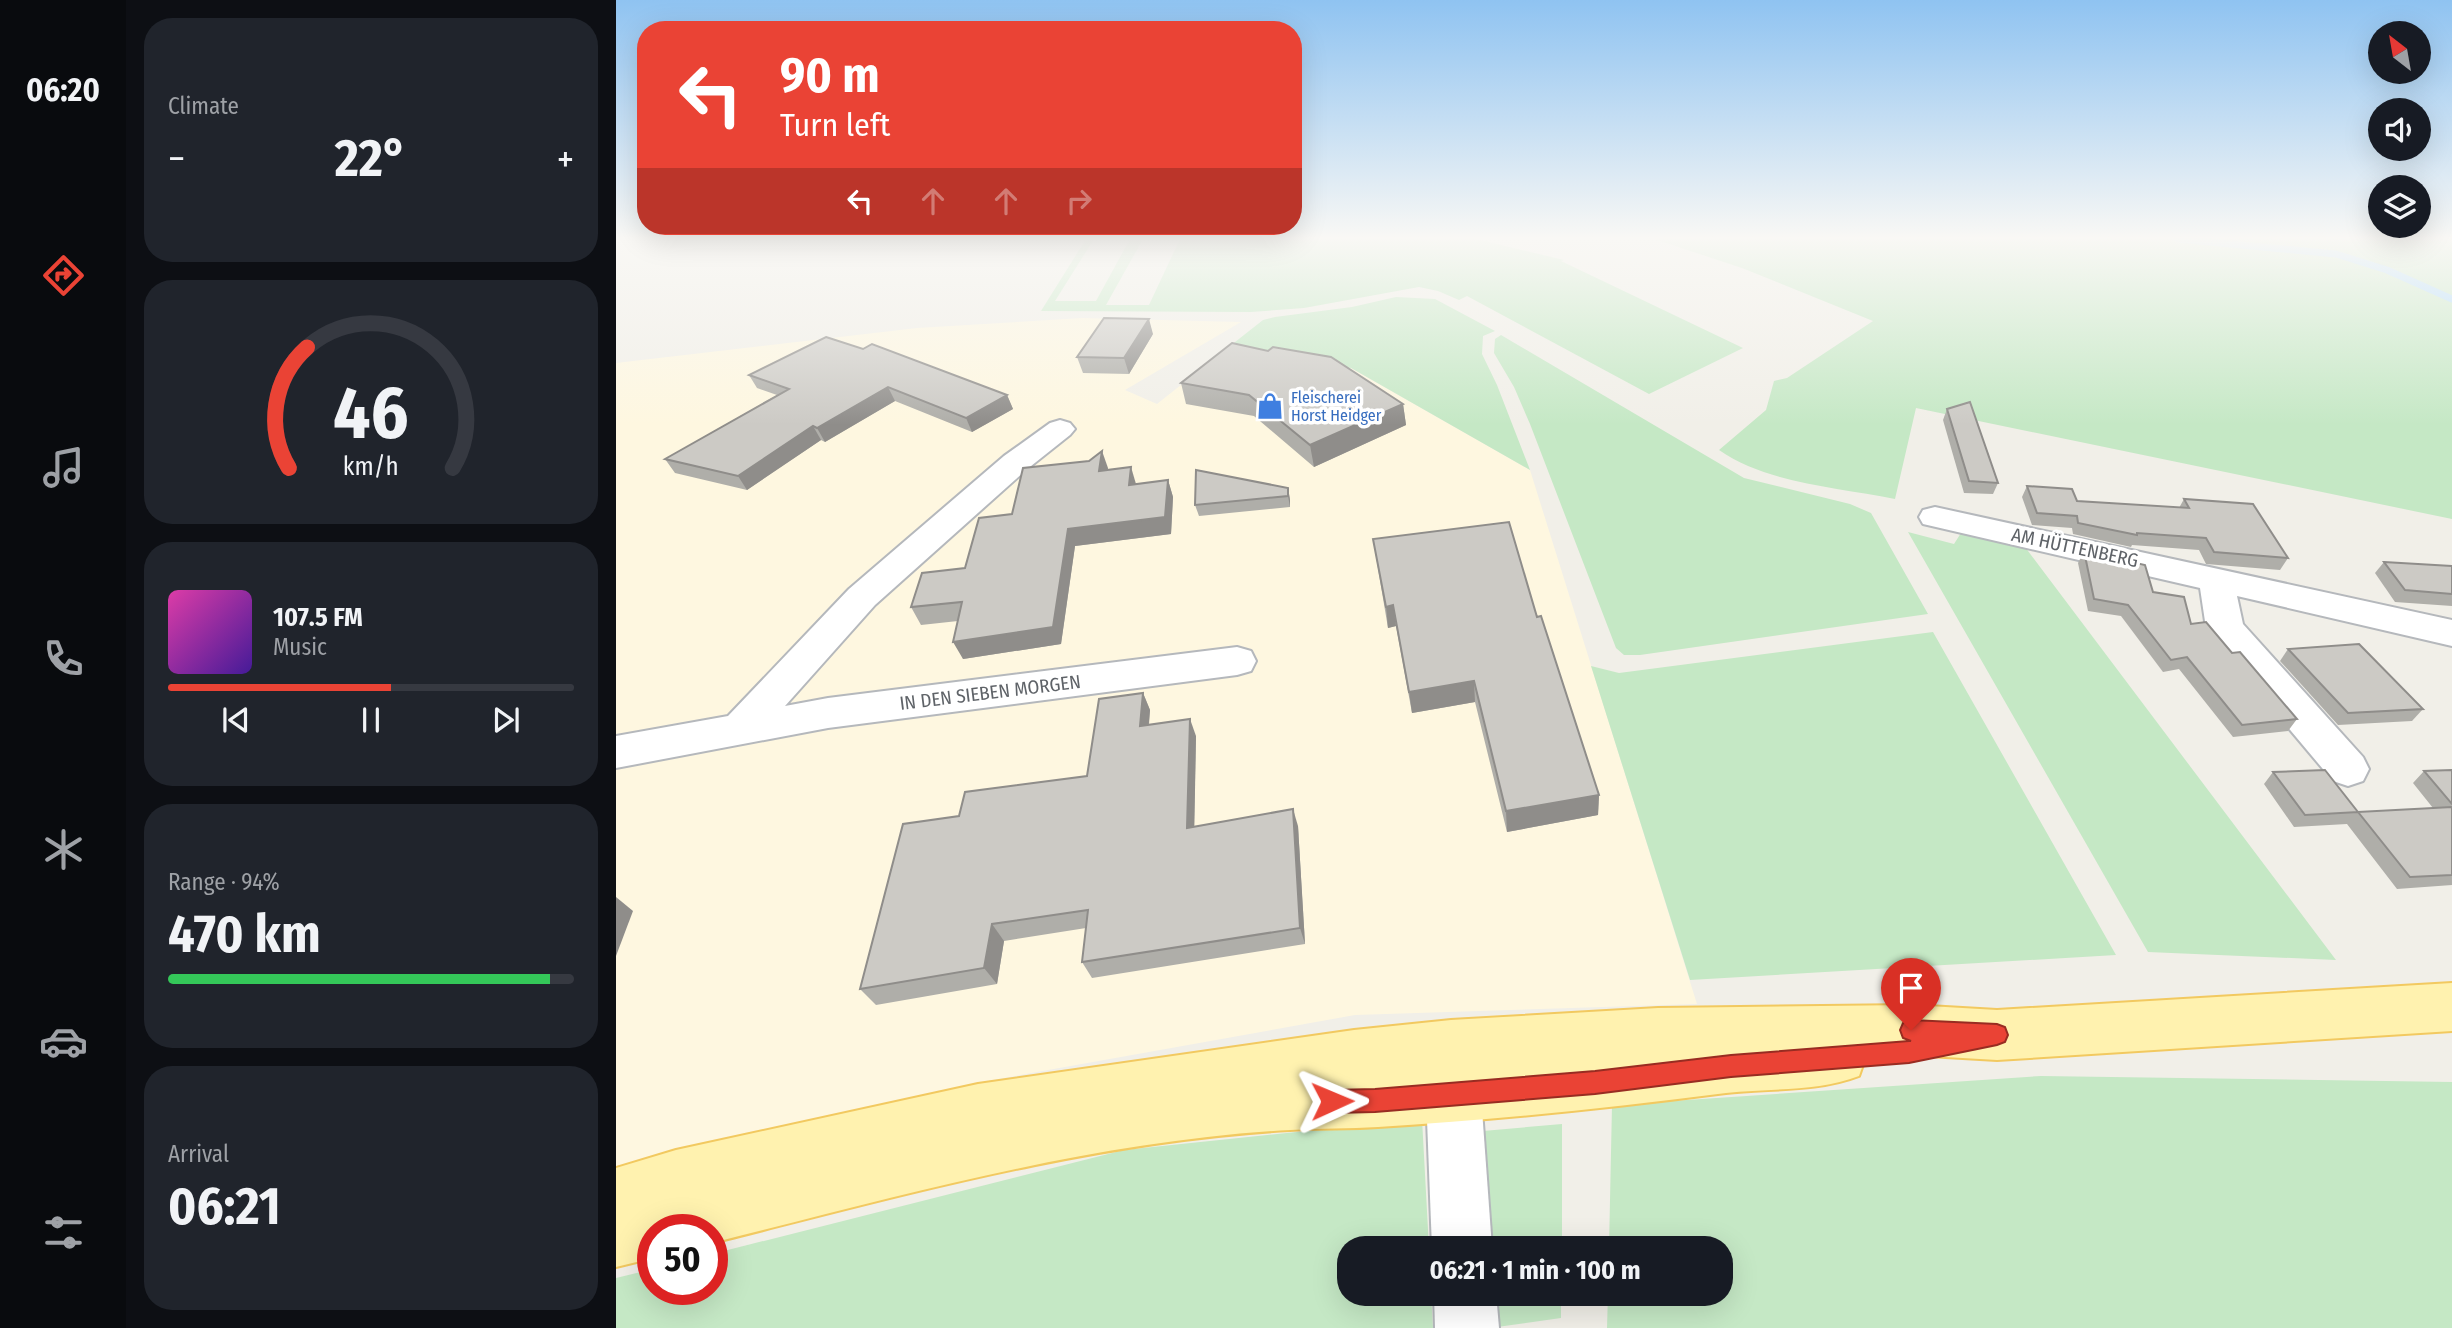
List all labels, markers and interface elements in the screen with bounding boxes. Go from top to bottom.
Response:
north arrow [2368,21,2431,84]
map controls [2368,21,2431,238]
text: 90 m [780,46,880,105]
icon: left [665,49,756,140]
text: 06:20 [26,71,100,109]
text: Climate [168,92,239,120]
button: sound [2368,98,2431,161]
text: Turn left [780,106,890,144]
text: 22° [335,127,407,190]
text: − [168,136,185,182]
text: + [557,136,574,182]
button: layers [2368,175,2431,238]
icon: left [841,182,879,220]
icon: ahead [914,182,952,220]
icon: ahead [987,182,1025,220]
icon: right [1060,182,1098,220]
icon: directions [39,251,88,300]
text: 46 [333,370,409,457]
place label: Fleischerei Horst Heidger [1291,388,1382,425]
shop icon: Fleischerei Horst Heidger [1255,391,1285,421]
icon: music [39,443,88,492]
text: km/h [343,452,399,482]
street label: AM HÜTTENBERG [2009,523,2140,572]
text: 107.5 FM [273,602,363,633]
text: Music [273,633,327,661]
icon: phone [39,634,88,683]
street label: IN DEN SIEBEN MORGEN [898,670,1082,715]
icon: previous [217,701,255,739]
icon: pause [352,701,390,739]
icon: next [487,701,525,739]
icon: climate [39,825,88,874]
text: Range · 94% [168,868,280,896]
text: 470 km [168,903,321,966]
pin [1881,958,1941,1030]
icon: arrive [1892,969,1930,1007]
icon: car [39,1017,88,1066]
position arrow [1295,1064,1369,1138]
text: Arrival [168,1140,229,1168]
text: 06:21 [168,1175,281,1238]
icon: filters [39,1208,88,1257]
speed limit sign: 50 [637,1214,728,1305]
text: 06:21 · 1 min · 100 m [1429,1255,1641,1286]

